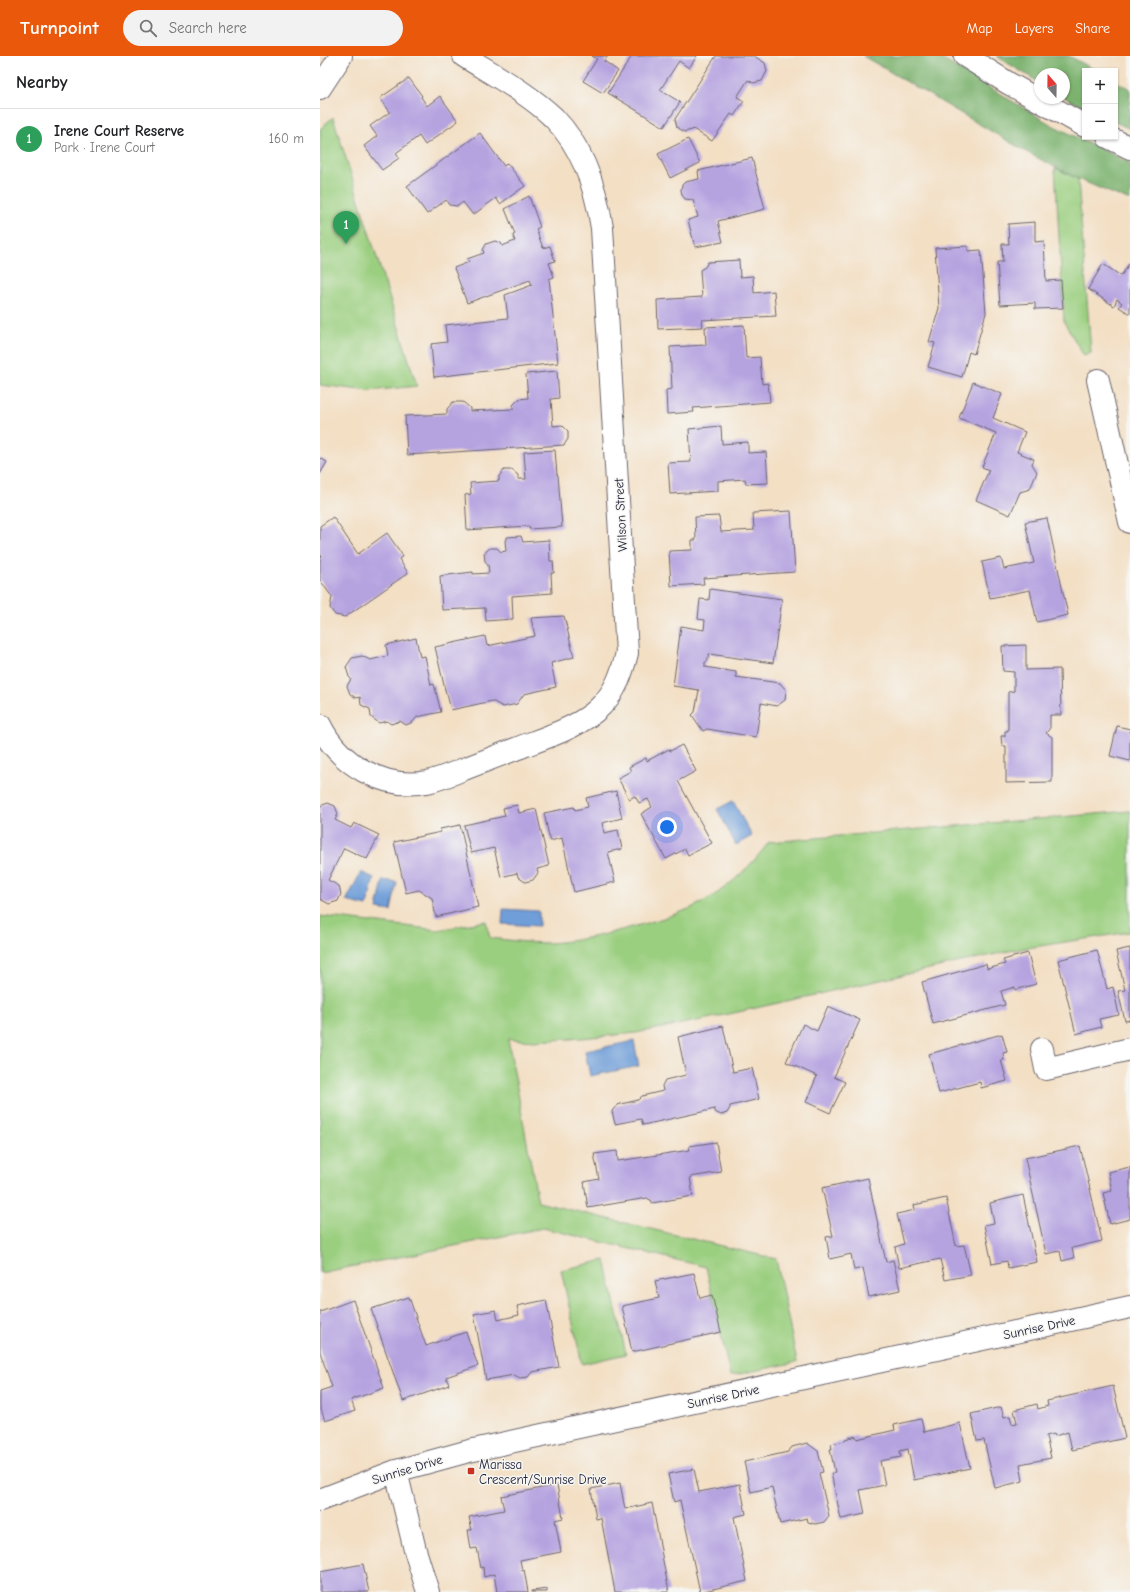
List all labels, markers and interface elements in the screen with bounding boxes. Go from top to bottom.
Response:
search box [123,10,403,46]
text: Turnpoint [20,17,99,39]
icon: search [137,17,159,39]
text: Search here [169,19,247,37]
text: Map [966,20,993,37]
text: Layers [1015,20,1053,37]
text: Share [1075,20,1110,37]
north arrow [1034,68,1070,104]
map controls [1082,68,1118,140]
button: + [1082,68,1118,104]
text: Nearby [16,73,67,92]
button: − [1082,104,1118,140]
text: Irene Court Reserve [54,122,184,140]
text: 1 [26,131,32,146]
text: 160 m [269,131,304,146]
text: Park · Irene Court [54,140,155,155]
pin: 1 [333,211,359,244]
street label: Wilson Street [611,477,630,552]
your location [657,817,677,837]
street label: Sunrise Drive [1002,1312,1077,1342]
street label: Sunrise Drive [686,1381,761,1411]
street label: Sunrise Drive [370,1451,445,1487]
place label: Marissa Crescent/Sunrise Drive [479,1457,607,1487]
marker: Marissa Crescent/Sunrise Drive [466,1466,476,1476]

